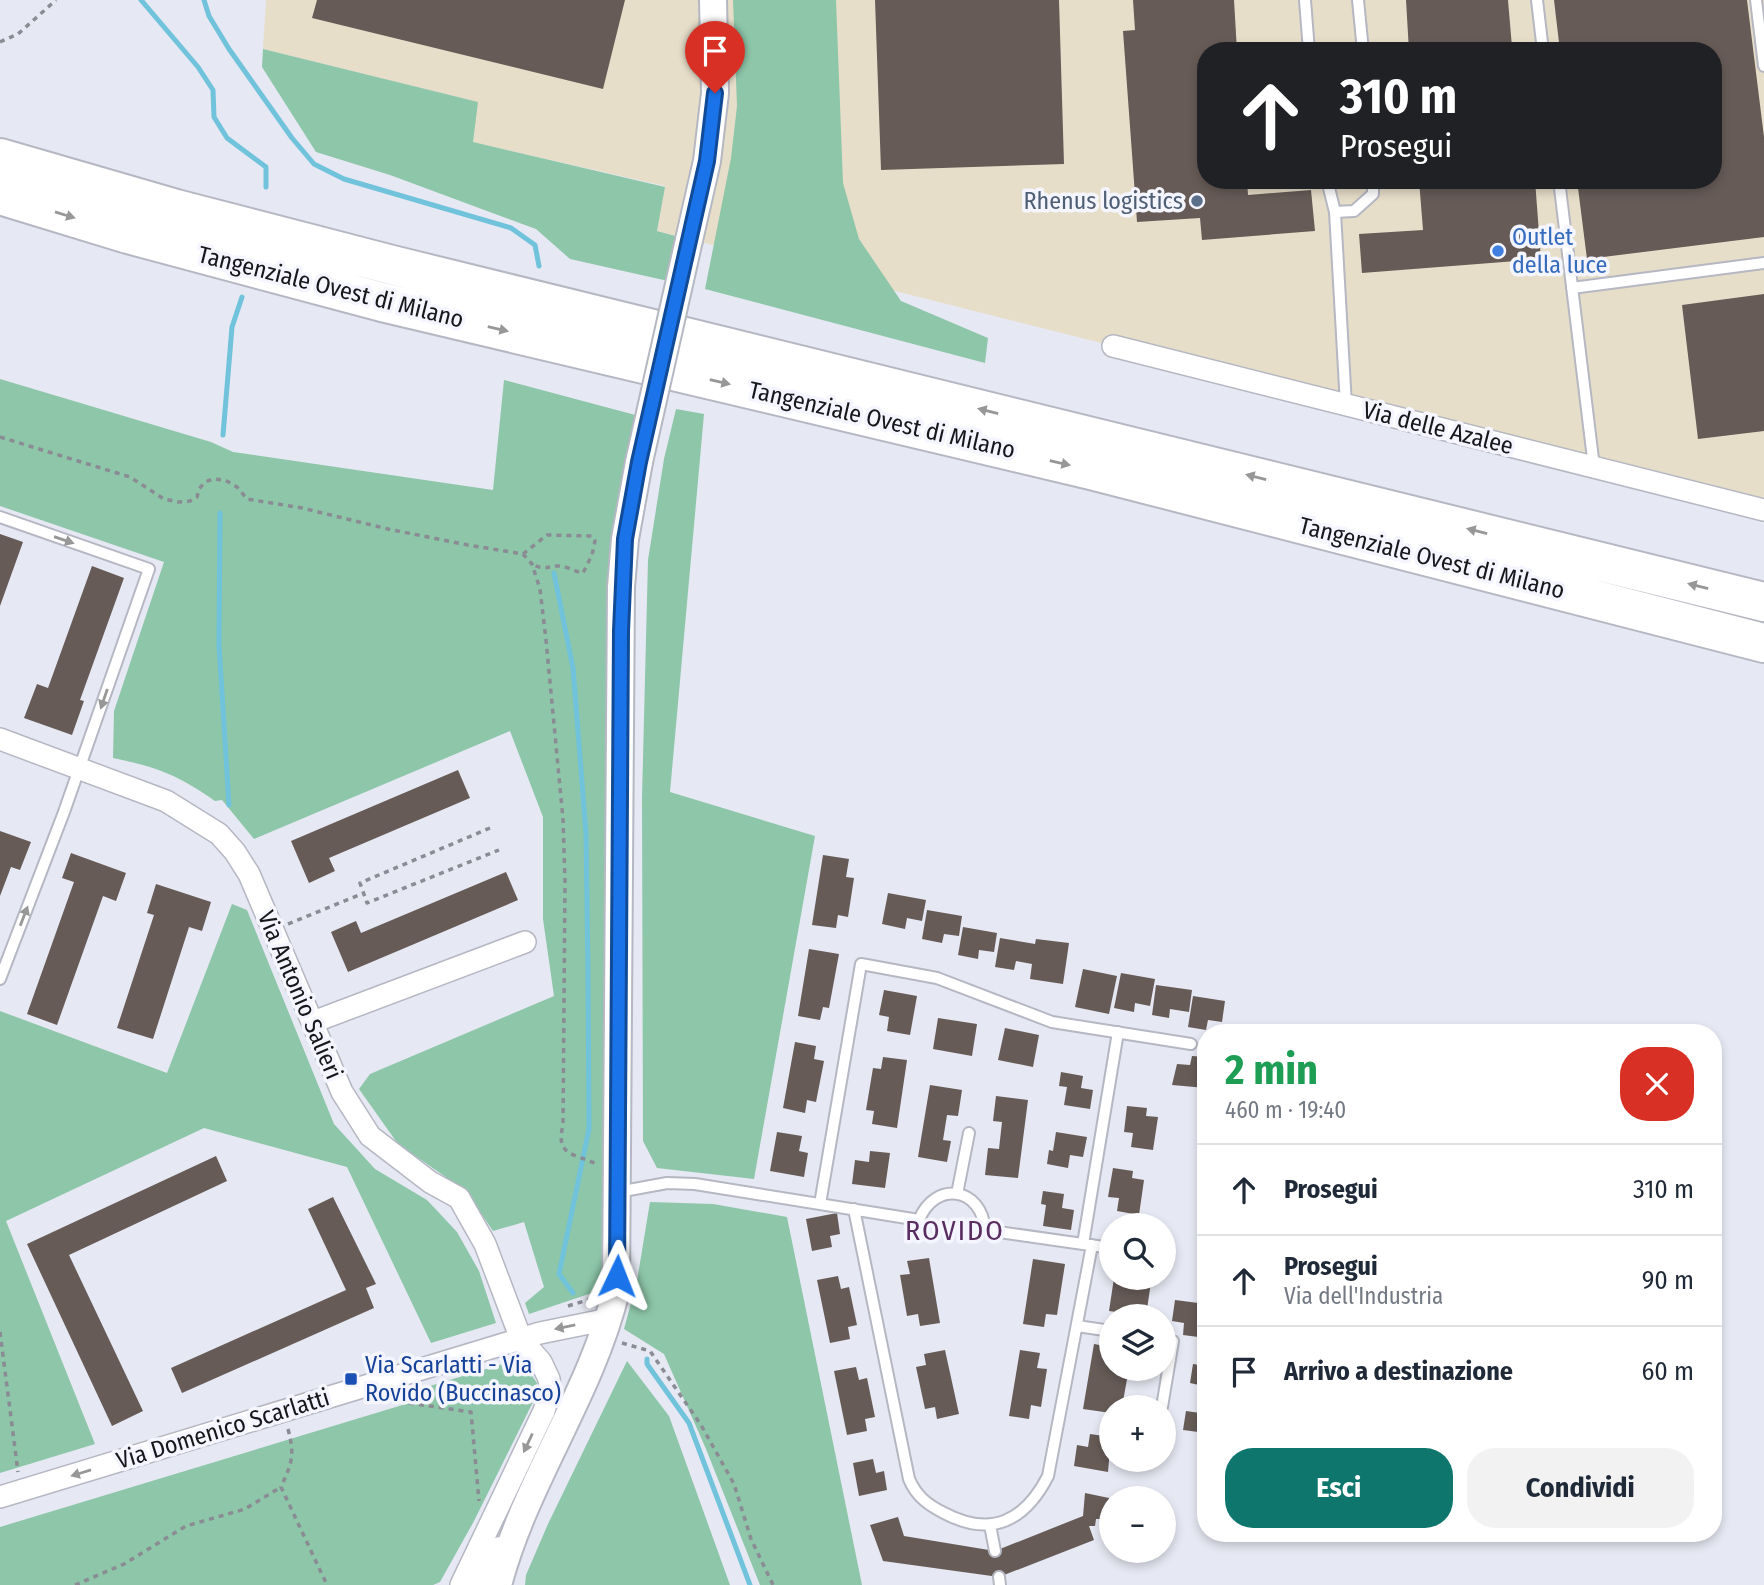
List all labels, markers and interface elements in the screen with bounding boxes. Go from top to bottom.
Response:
pin [685,21,745,93]
icon: arrive [696,32,734,70]
text: 310 m [1340,67,1457,126]
icon: ahead [1225,70,1316,161]
text: Prosegui [1340,127,1452,165]
place label: Rhenus logistics [1023,187,1183,215]
marker: Rhenus logistics [1189,193,1205,209]
one-way arrow [55,210,76,220]
place label: Outlet della luce [1512,223,1607,279]
street label: Tangenziale Ovest di Milano [195,240,467,334]
marker: Outlet della luce [1490,243,1506,259]
one-way arrow [487,324,509,335]
street label: Tangenziale Ovest di Milano [746,376,1018,464]
one-way arrow [709,377,731,388]
street label: Via delle Azalee [1360,396,1516,460]
one-way arrow [976,405,998,416]
one-way arrow [1049,458,1071,469]
one-way arrow [1245,471,1267,482]
street label: Tangenziale Ovest di Milano [1296,511,1568,605]
one-way arrow [1466,525,1488,536]
one-way arrow [54,534,75,545]
one-way arrow [1687,580,1709,591]
one-way arrow [98,689,109,710]
one-way arrow [19,905,30,926]
street label: Via Antonio Salieri [252,907,348,1083]
text: 2 min [1225,1045,1318,1095]
button: close [1620,1047,1694,1121]
text: 460 m · 19:40 [1225,1096,1346,1124]
icon: ahead [1225,1171,1263,1209]
text: Prosegui [1284,1174,1378,1205]
text: 310 m [1633,1174,1694,1205]
map controls [1099,1213,1176,1563]
button: search [1099,1213,1176,1290]
district label: ROVIDO [905,1214,1005,1247]
position arrow [580,1239,654,1313]
text: Prosegui [1284,1251,1378,1282]
icon: ahead [1225,1262,1263,1300]
text: 90 m [1642,1265,1694,1296]
text: Via dell'Industria [1284,1282,1443,1310]
button: layers [1099,1304,1176,1381]
one-way arrow [554,1322,576,1333]
place label: Via Scarlatti - Via Rovido (Buccinasco) [365,1351,561,1407]
icon: arrive [1225,1353,1263,1391]
text: Arrivo a destinazione [1284,1356,1513,1387]
text: 60 m [1641,1356,1694,1387]
marker: Via Scarlatti - Via Rovido (Buccinasco) [343,1371,359,1387]
street label: Via Domenico Scarlatti [113,1383,333,1475]
button: + [1099,1395,1176,1472]
one-way arrow [522,1433,534,1453]
button: Esci [1225,1448,1453,1528]
button: Condividi [1467,1448,1694,1528]
one-way arrow [70,1468,91,1478]
button: − [1099,1486,1176,1563]

